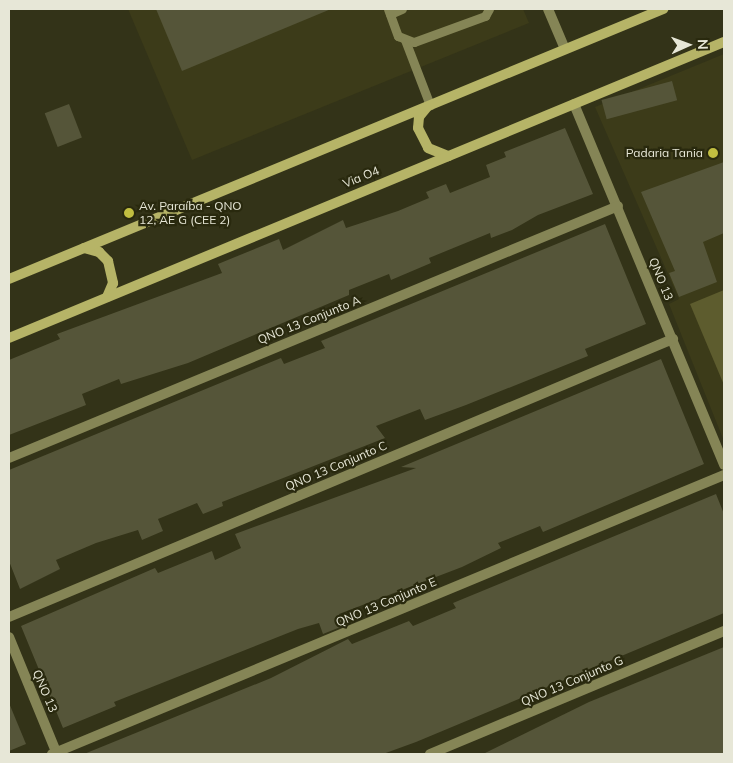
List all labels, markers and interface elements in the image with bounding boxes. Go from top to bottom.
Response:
north arrow [663,20,713,70]
text: N [694,39,712,50]
place label: Padaria Tania [626,146,703,160]
marker: Padaria Tania [707,147,719,159]
street label: Via O4 [341,163,381,191]
place label: Av. Paraíba - QNO 12, AE G (CEE 2) [139,199,242,227]
marker: Av. Paraíba - QNO 12, AE G (CEE 2) [123,207,135,219]
street label: QNO 13 [646,255,676,303]
street label: QNO 13 Conjunto A [256,293,362,347]
street label: QNO 13 Conjunto C [283,438,389,494]
street label: QNO 13 Conjunto E [334,574,438,630]
street label: QNO 13 Conjunto G [519,653,625,709]
street label: QNO 13 [30,667,60,715]

